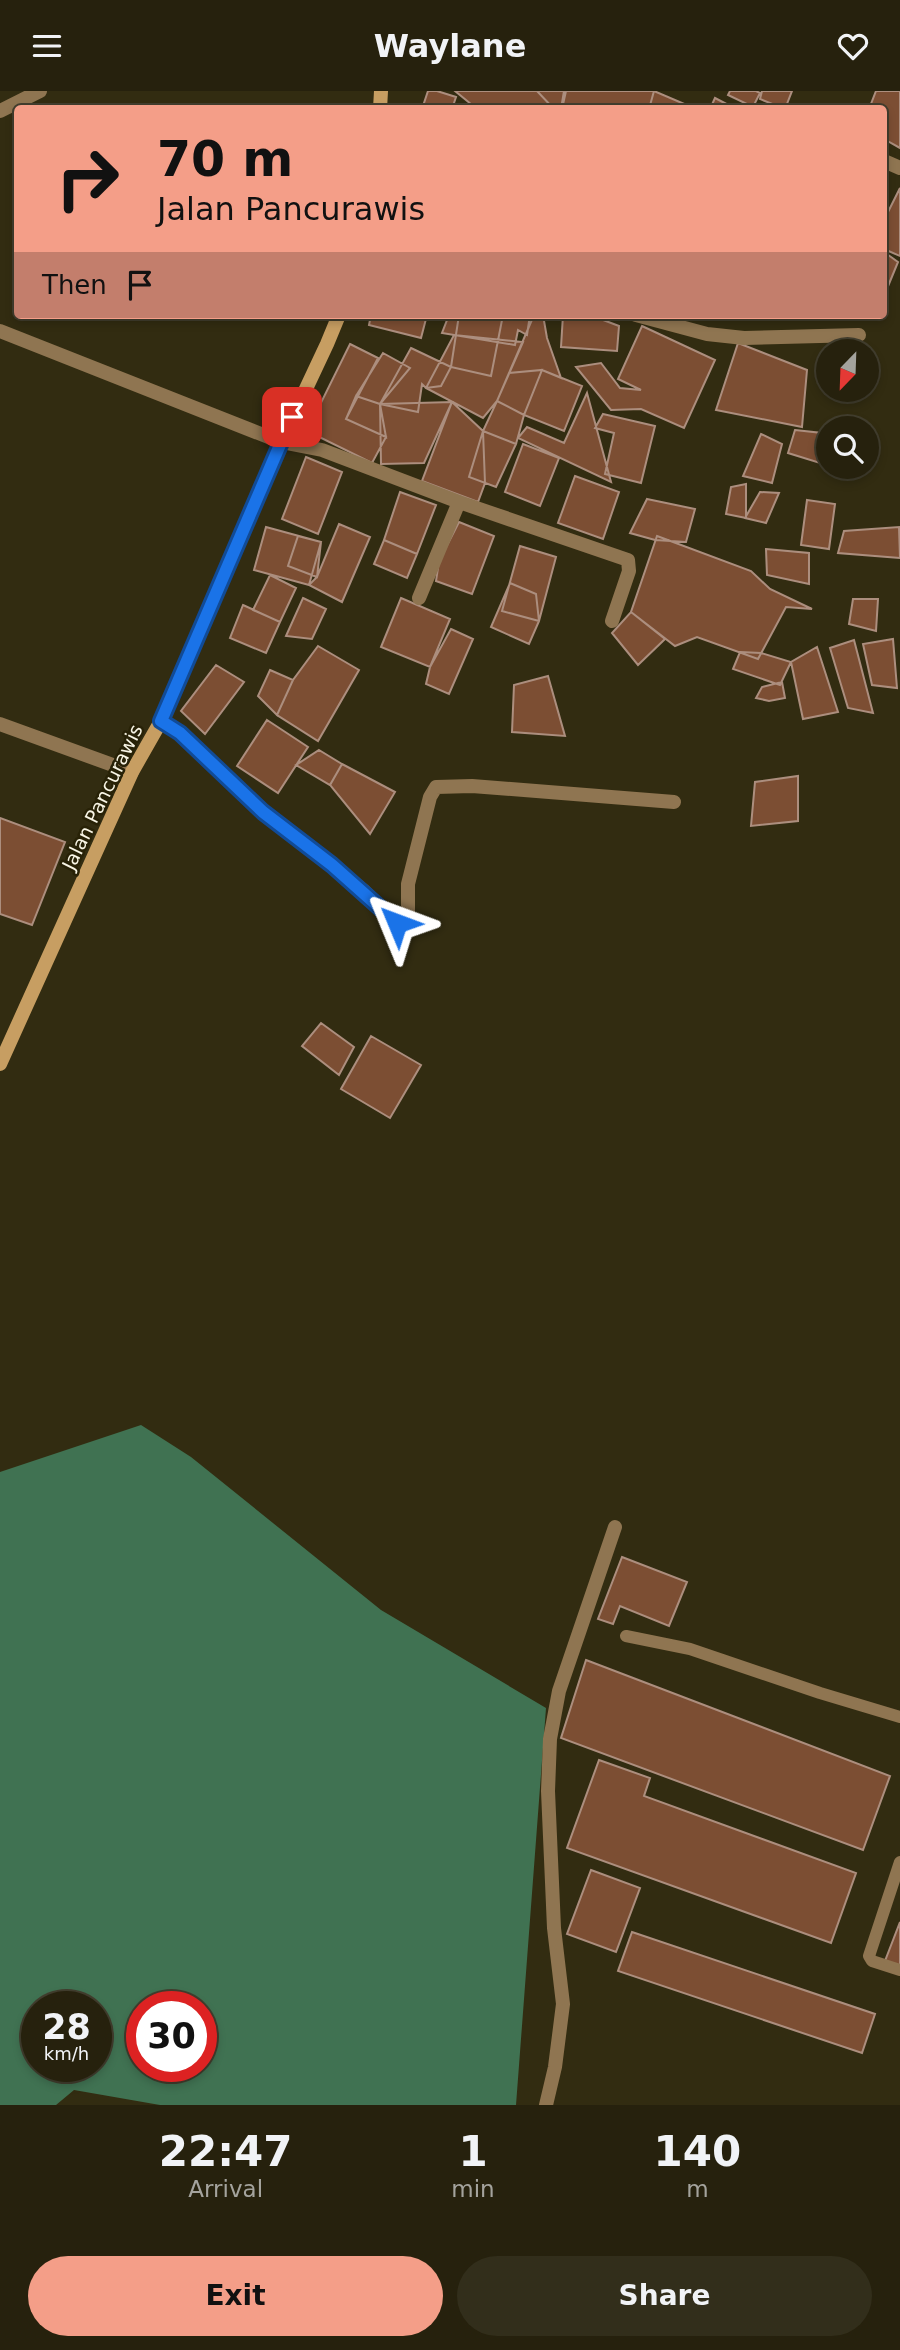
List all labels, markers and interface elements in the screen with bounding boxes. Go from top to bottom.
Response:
icon: menu [28,27,66,65]
text: Waylane [374,27,526,65]
icon: heart [834,27,872,65]
text: 70 m [157,131,293,188]
icon: right [42,133,133,224]
text: Jalan Pancurawis [157,190,425,228]
icon: arrive [121,266,159,304]
text: Then [42,270,107,300]
north arrow [816,339,878,403]
map controls [816,339,879,479]
pin [262,387,322,447]
icon: arrive [273,398,311,436]
button: search [816,416,879,479]
street label: Jalan Pancurawis [57,721,147,874]
position arrow [360,886,434,960]
speed limit sign: 30 [126,1991,217,2082]
text: 28 [42,2007,91,2047]
text: km/h [44,2043,89,2064]
text: 22:47 [159,2127,293,2176]
text: 1 [458,2127,488,2176]
text: 140 [654,2127,741,2176]
text: Arrival [188,2176,263,2202]
text: min [451,2176,495,2202]
text: m [686,2176,709,2202]
button: Exit [28,2256,443,2336]
button: Share [457,2256,872,2336]

